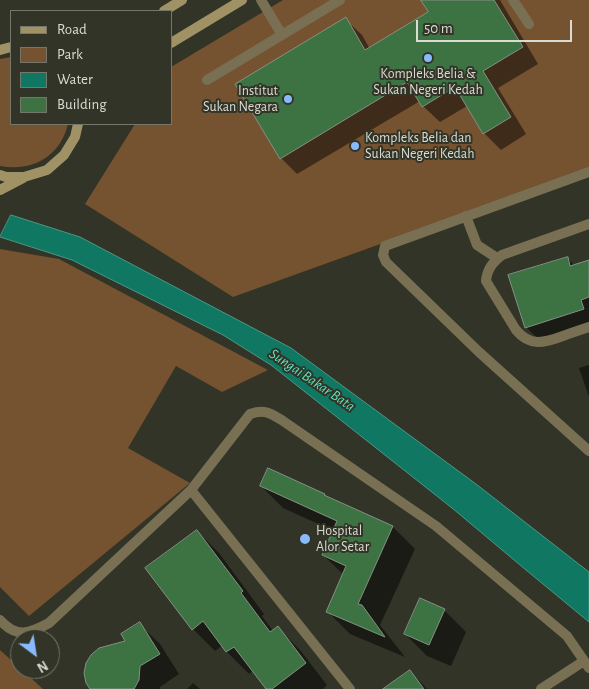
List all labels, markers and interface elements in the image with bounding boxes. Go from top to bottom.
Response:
legend [10,10,172,125]
scale bar [419,10,575,42]
text: 50 m [424,21,453,36]
text: Road [57,22,87,37]
text: Park [57,47,83,62]
marker: Kompleks Belia & Sukan Negeri Kedah [422,52,434,64]
place label: Kompleks Belia & Sukan Negeri Kedah [373,66,483,98]
text: Water [57,72,93,87]
place label: Institut Sukan Negara [203,83,278,115]
marker: Institut Sukan Negara [282,93,294,105]
text: Building [57,97,107,112]
place label: Kompleks Belia dan Sukan Negeri Kedah [365,130,475,162]
marker: Kompleks Belia dan Sukan Negeri Kedah [349,140,361,152]
water label: Sungai Bakar Bata [266,345,358,415]
place label: Hospital Alor Setar [316,523,369,556]
marker: Hospital Alor Setar [298,532,312,546]
north arrow [10,629,60,679]
text: N [34,657,50,675]

